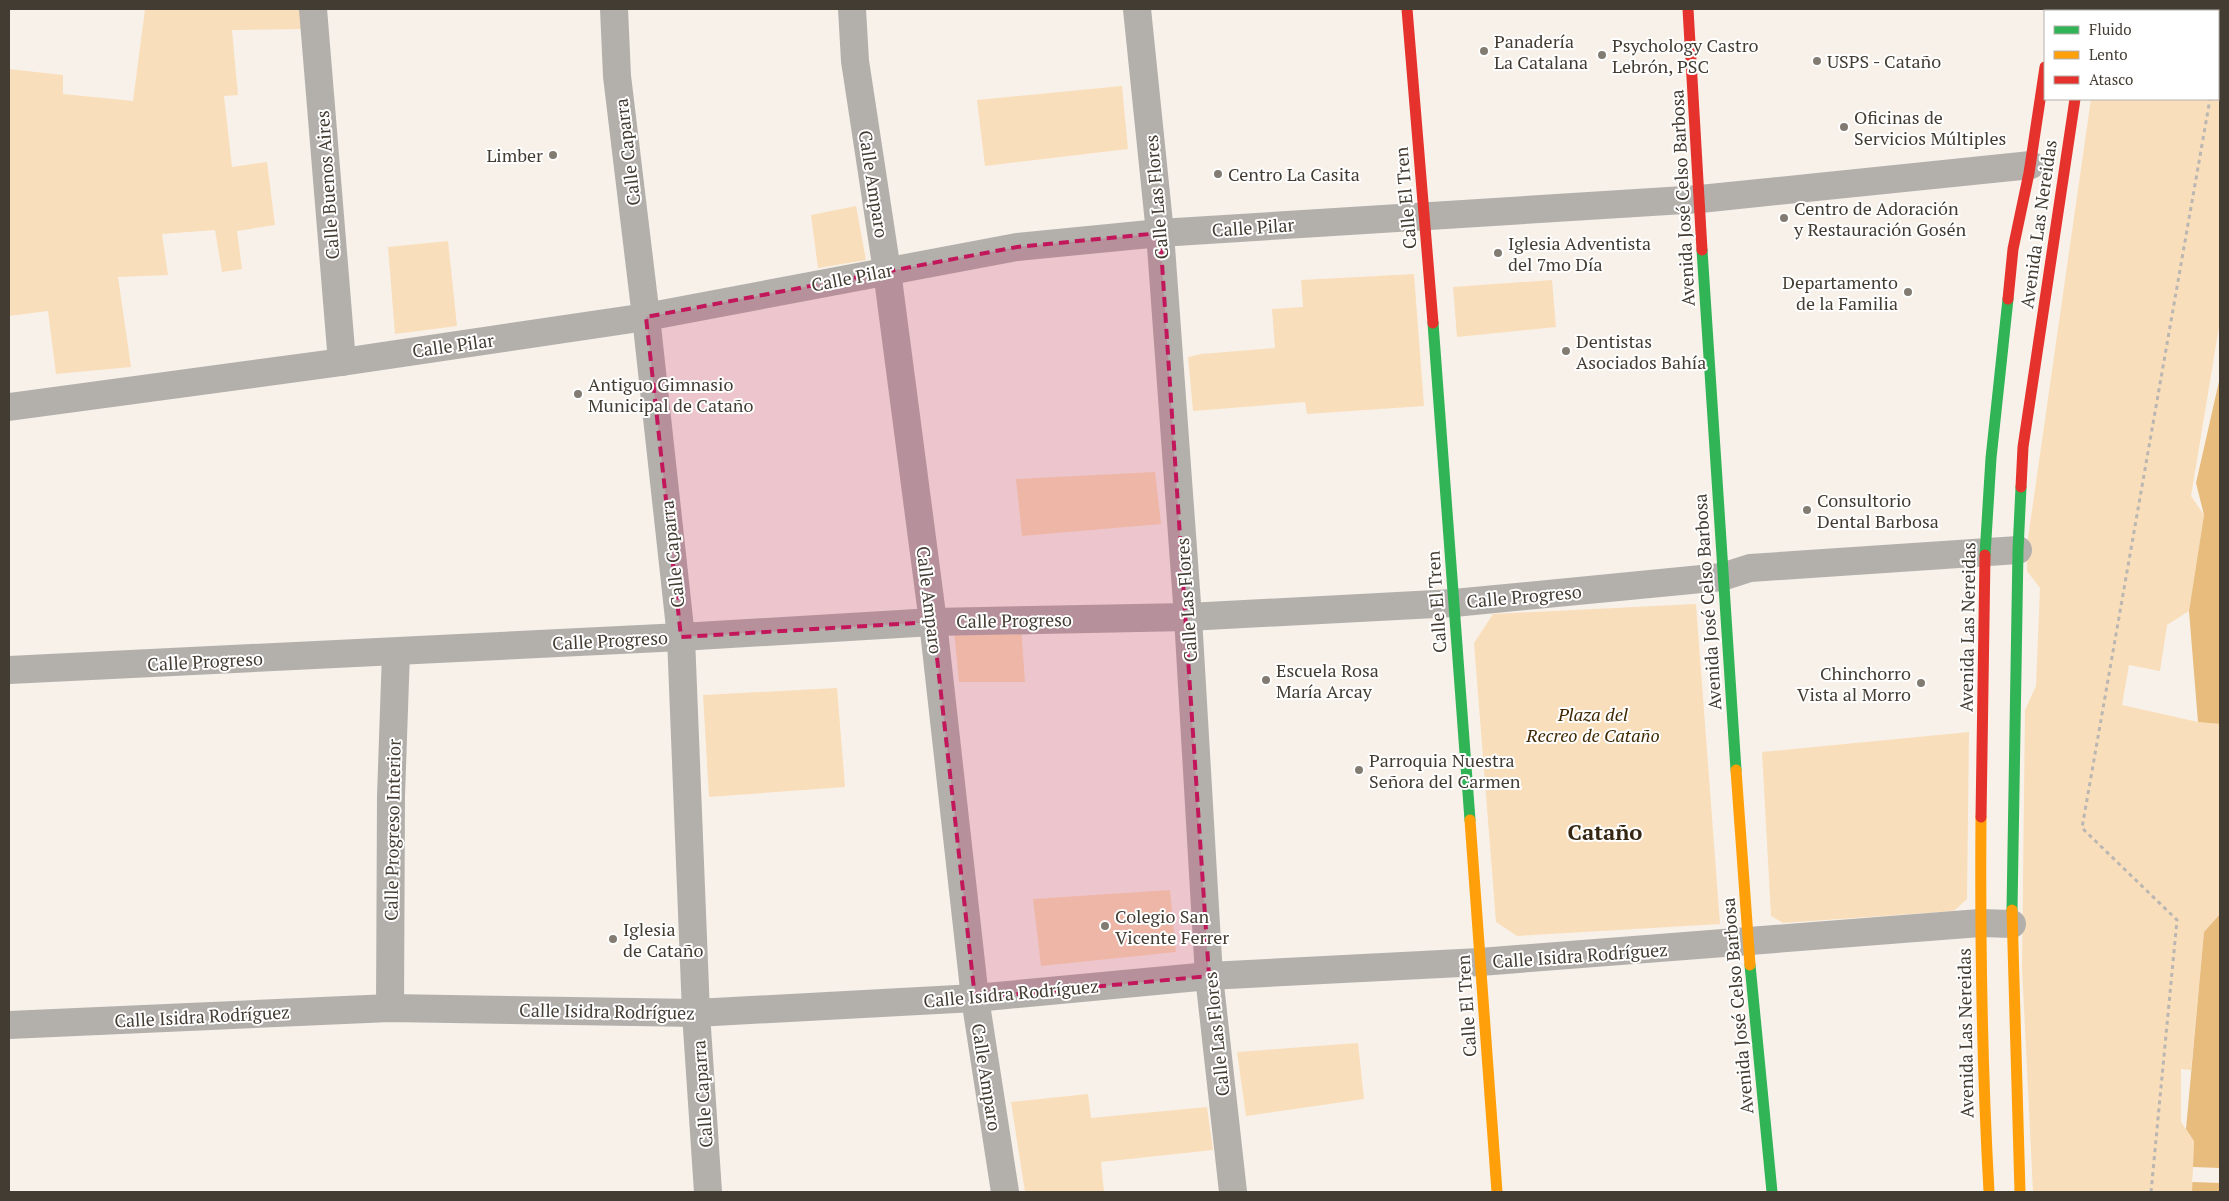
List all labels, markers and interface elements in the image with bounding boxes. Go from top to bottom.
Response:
legend [2044,10,2219,100]
text: Fluido [2089,19,2131,39]
place label: Panadería La Catalana [1494,29,1588,74]
place label: Psychology Castro Lebrón, PSC [1612,33,1759,78]
text: Lento [2089,44,2128,64]
marker: Panadería La Catalana [1478,45,1490,57]
marker: Psychology Castro Lebrón, PSC [1596,49,1608,61]
place label: USPS - Cataño [1827,49,1941,73]
marker: USPS - Cataño [1811,55,1823,67]
text: Atasco [2089,69,2133,89]
street label: Avenida José Celso Barbosa [1664,89,1700,307]
street label: Calle Caparra [609,97,645,207]
place label: Oficinas de Servicios Múltiples [1854,105,2006,150]
street label: Calle Buenos Aires [310,110,344,260]
marker: Oficinas de Servicios Múltiples [1838,121,1850,133]
street label: Calle Amparo [854,129,894,240]
street label: Calle Las Flores [1139,134,1173,260]
street label: Avenida Las Nereidas [2014,138,2062,310]
place label: Limber [486,143,543,167]
street label: Calle El Tren [1389,146,1421,250]
marker: Limber [547,149,559,161]
place label: Centro La Casita [1228,162,1360,186]
marker: Centro La Casita [1212,168,1224,180]
place label: Centro de Adoración y Restauración Gosén [1793,196,1967,241]
street label: Calle Pilar [1211,212,1295,242]
marker: Centro de Adoración y Restauración Gosén [1778,212,1790,224]
place label: Iglesia Adventista del 7mo Día [1508,231,1651,276]
marker: Iglesia Adventista del 7mo Día [1492,247,1504,259]
street label: Calle Pilar [809,257,895,297]
place label: Departamento de la Familia [1782,270,1898,315]
marker: Departamento de la Familia [1902,286,1914,298]
street label: Calle Pilar [410,327,496,363]
place label: Dentistas Asociados Bahía [1576,329,1706,374]
marker: Dentistas Asociados Bahía [1560,345,1572,357]
place label: Antiguo Gimnasio Municipal de Cataño [588,372,753,417]
marker: Antiguo Gimnasio Municipal de Cataño [572,388,584,400]
place label: Consultorio Dental Barbosa [1817,488,1939,533]
street label: Avenida José Celso Barbosa [1687,493,1727,711]
street label: Calle Caparra [654,499,690,609]
marker: Consultorio Dental Barbosa [1801,504,1813,516]
street label: Calle Las Flores [1170,537,1202,663]
street label: Avenida Las Nereidas [1954,542,1980,712]
street label: Calle Amparo [911,545,949,655]
street label: Calle El Tren [1420,550,1452,654]
street label: Calle Progreso [1465,579,1583,613]
street label: Calle Progreso [956,607,1072,633]
street label: Calle Progreso [552,625,668,655]
street label: Calle Progreso [147,646,263,676]
place label: Escuela Rosa María Arcay [1276,658,1379,703]
place label: Chinchorro Vista al Morro [1797,661,1911,706]
marker: Escuela Rosa María Arcay [1260,674,1272,686]
marker: Chinchorro Vista al Morro [1915,677,1927,689]
park label: Plaza del Recreo de Cataño [1525,702,1660,747]
street label: Calle Progreso Interior [378,739,406,921]
place label: Parroquia Nuestra Señora del Carmen [1369,748,1521,793]
marker: Parroquia Nuestra Señora del Carmen [1353,764,1365,776]
district label: Cataño [1568,817,1642,846]
street label: Avenida José Celso Barbosa [1716,897,1758,1115]
place label: Colegio San Vicente Ferrer [1115,904,1229,949]
place label: Iglesia de Cataño [623,917,704,962]
marker: Colegio San Vicente Ferrer [1099,920,1111,932]
marker: Iglesia de Cataño [607,933,619,945]
street label: Calle Isidra Rodríguez [1492,937,1668,973]
street label: Avenida Las Nereidas [1952,948,1978,1118]
street label: Calle El Tren [1450,954,1482,1058]
street label: Calle Las Flores [1198,971,1234,1097]
street label: Calle Isidra Rodríguez [922,973,1100,1013]
street label: Calle Isidra Rodríguez [519,997,695,1025]
street label: Calle Isidra Rodríguez [114,999,290,1033]
street label: Calle Amparo [967,1022,1007,1133]
street label: Calle Caparra [686,1039,718,1149]

